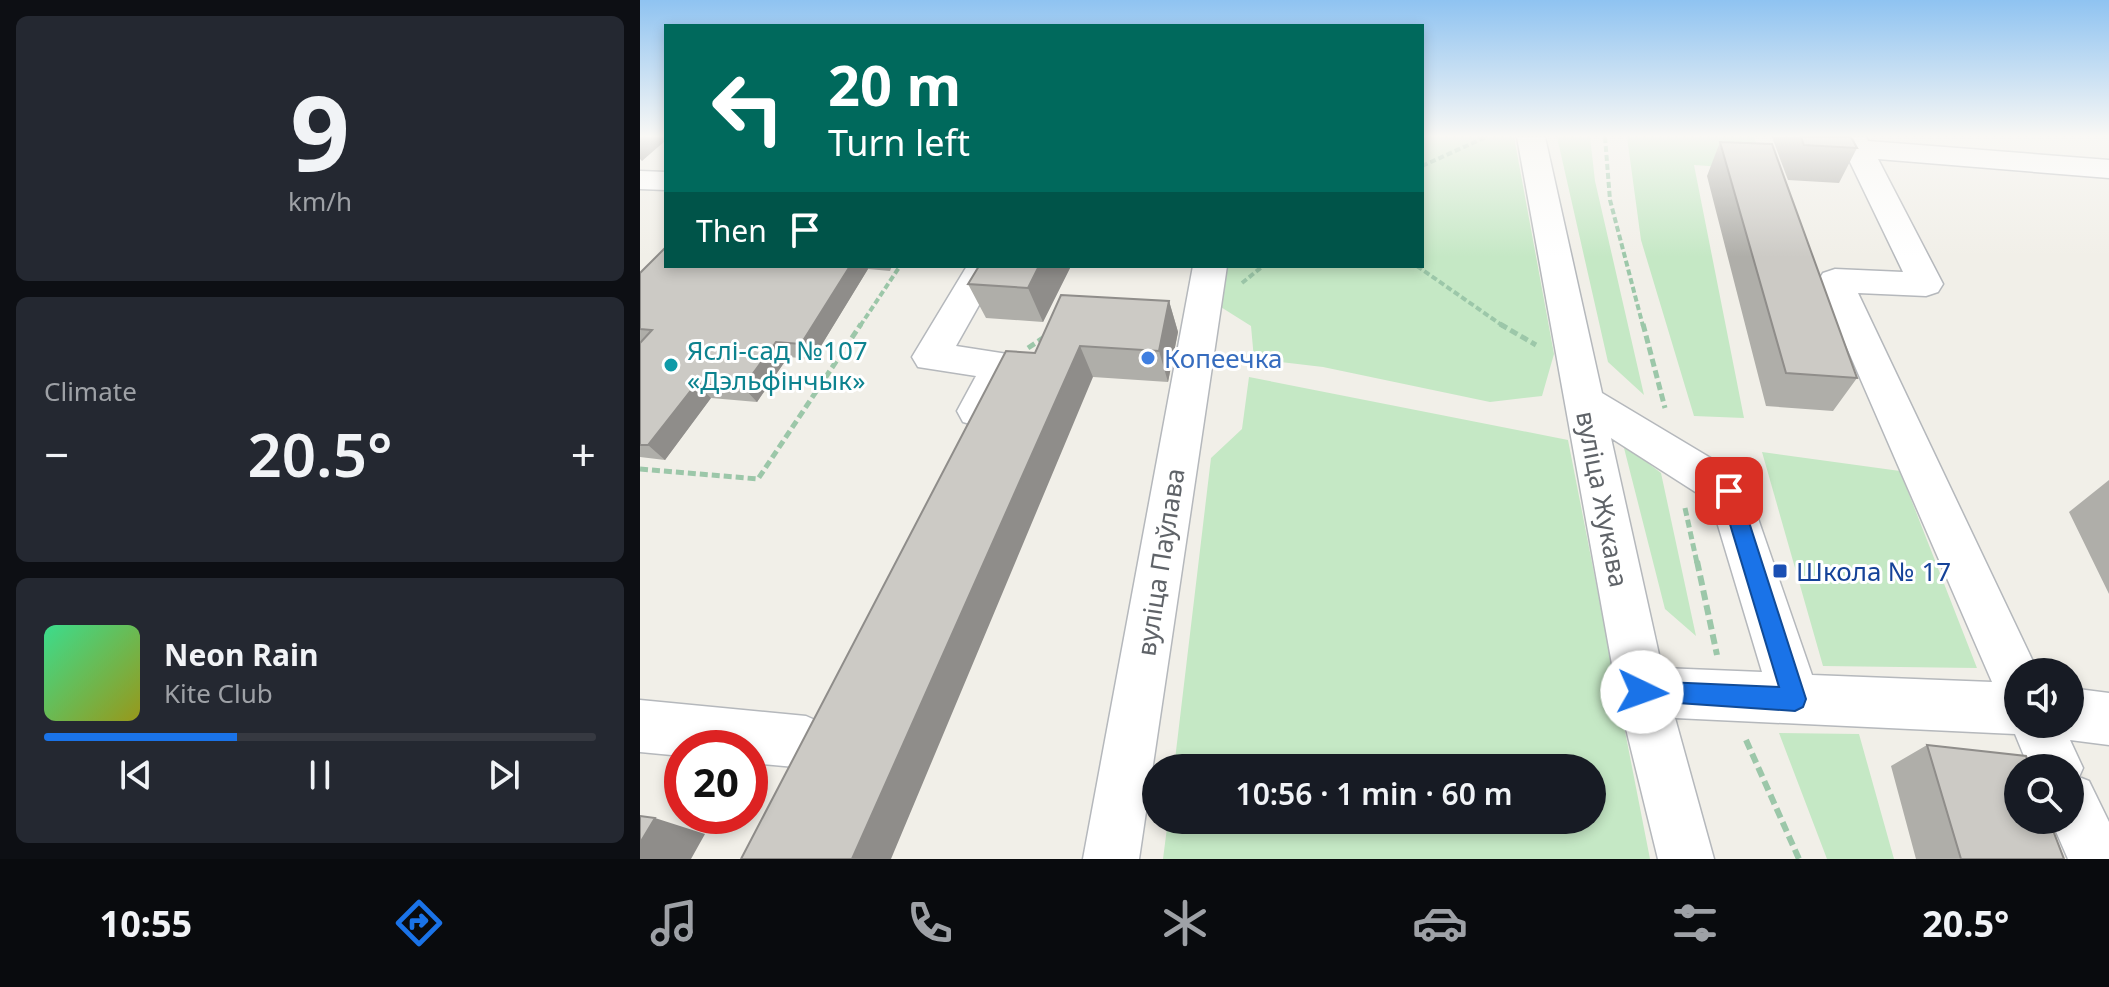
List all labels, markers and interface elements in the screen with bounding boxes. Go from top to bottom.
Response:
text: 20 m [828,46,961,122]
icon: left [696,56,800,160]
text: 9 [290,60,350,201]
text: Turn left [828,118,970,167]
text: km/h [288,183,352,219]
icon: arrive [783,208,827,252]
text: Then [696,210,767,251]
place label: Яслі-сад №107 «Дэльфінчык» [687,332,868,398]
place label: Копеечка [1164,340,1282,376]
marker: Копеечка [1139,349,1157,367]
marker: Яслі-сад №107 «Дэльфінчык» [662,356,680,374]
text: Climate [44,373,137,409]
street label: вуліца Жукава [1568,408,1638,590]
text: 20.5° [247,413,393,495]
text: − [44,424,69,484]
text: + [571,424,596,484]
pin [1695,457,1763,525]
street label: вуліца Паўлава [1127,466,1193,658]
icon: arrive [1707,469,1751,513]
place label: Школа № 17 [1796,553,1951,589]
marker: Школа № 17 [1771,562,1789,580]
text: Neon Rain [164,634,318,675]
position arrow [1600,650,1684,734]
map controls [2004,658,2084,834]
button: sound [2004,658,2084,738]
text: Kite Club [164,675,273,711]
speed limit sign: 20 [664,730,768,834]
icon: previous [114,753,158,797]
icon: pause [298,753,342,797]
icon: next [482,753,526,797]
button: search [2004,754,2084,834]
text: 10:56 · 1 min · 60 m [1236,773,1513,814]
icon: directions [391,895,447,951]
icon: music [646,895,702,951]
icon: phone [902,895,958,951]
icon: climate [1157,895,1213,951]
icon: car [1412,895,1468,951]
icon: filters [1667,895,1723,951]
text: 10:55 [100,899,192,948]
text: 20.5° [1922,899,2009,948]

